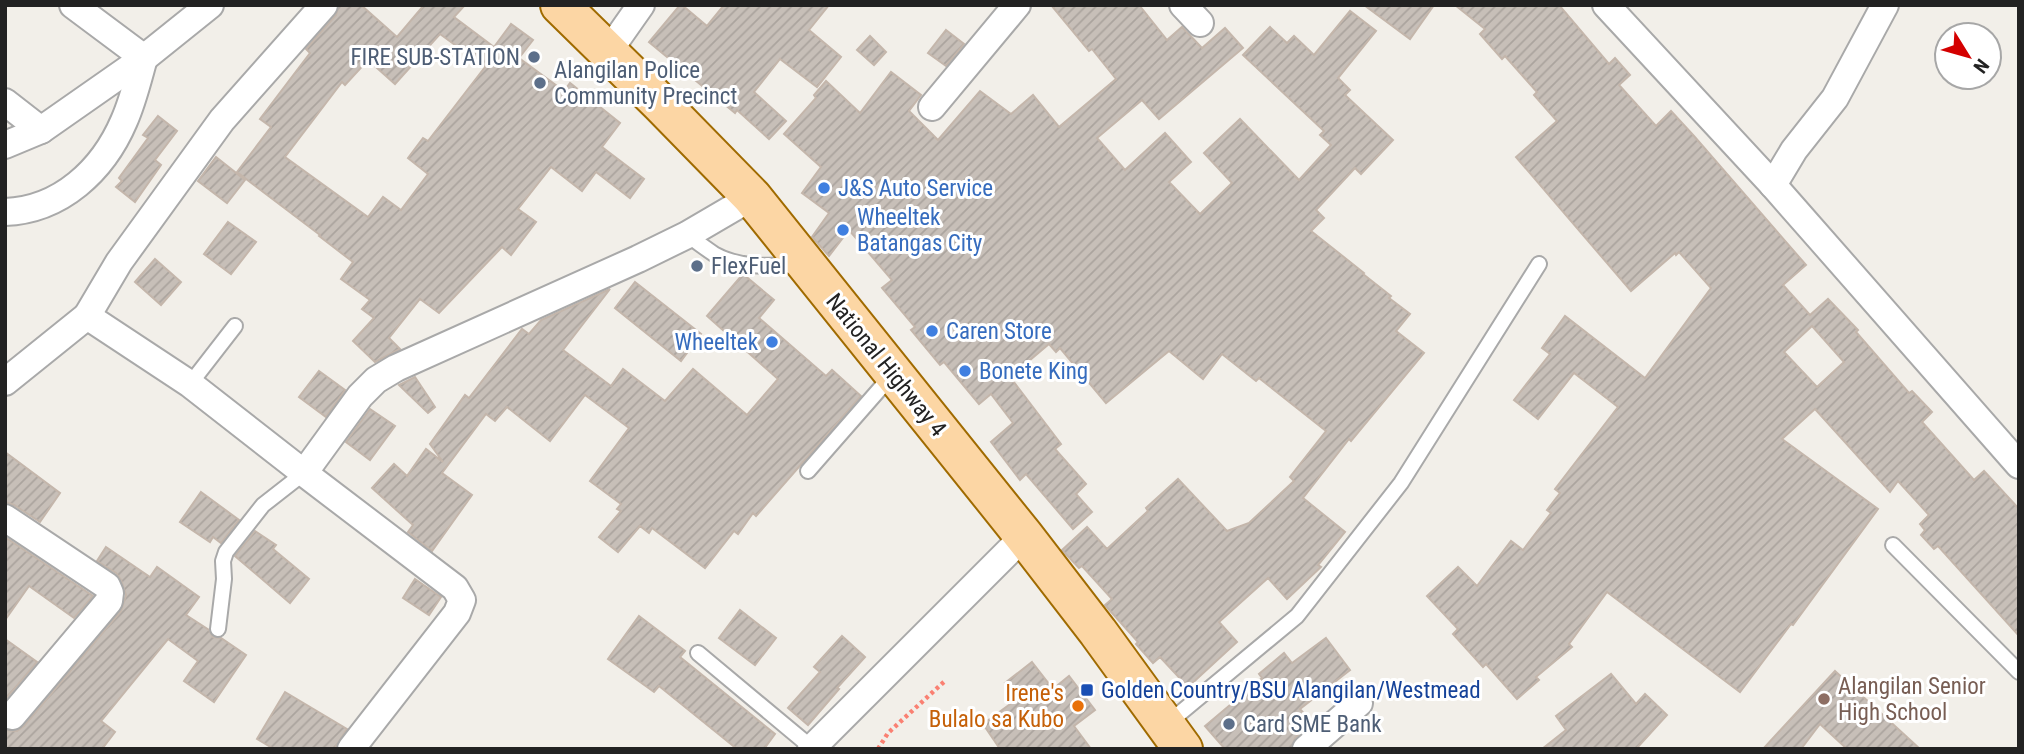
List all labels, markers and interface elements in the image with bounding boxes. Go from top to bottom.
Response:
north arrow [1933,21,2003,91]
place label: FIRE SUB-STATION [351,44,520,71]
marker: FIRE SUB-STATION [526,49,542,65]
text: N [1968,54,1994,77]
place label: Alangilan Police Community Precinct [554,57,737,110]
marker: Alangilan Police Community Precinct [532,75,548,91]
place label: J&S Auto Service [838,175,993,202]
marker: J&S Auto Service [816,180,832,196]
place label: Wheeltek Batangas City [857,204,983,257]
marker: Wheeltek Batangas City [835,222,851,238]
place label: FlexFuel [711,253,786,280]
marker: FlexFuel [689,258,705,274]
street label: National Highway 4 [820,288,952,442]
place label: Caren Store [946,318,1052,345]
marker: Caren Store [924,323,940,339]
place label: Wheeltek [675,329,759,356]
marker: Wheeltek [764,334,780,350]
place label: Bonete King [979,358,1088,385]
marker: Bonete King [957,363,973,379]
place label: Alangilan Senior High School [1838,673,1986,726]
place label: Golden Country/BSU Alangilan/Westmead [1101,677,1481,704]
place label: Irene's Bulalo sa Kubo [929,680,1064,733]
marker: Golden Country/BSU Alangilan/Westmead [1079,682,1095,698]
marker: Alangilan Senior High School [1816,691,1832,707]
marker: Irene's Bulalo sa Kubo [1070,698,1086,714]
place label: Card SME Bank [1243,711,1382,738]
marker: Card SME Bank [1221,716,1237,732]

